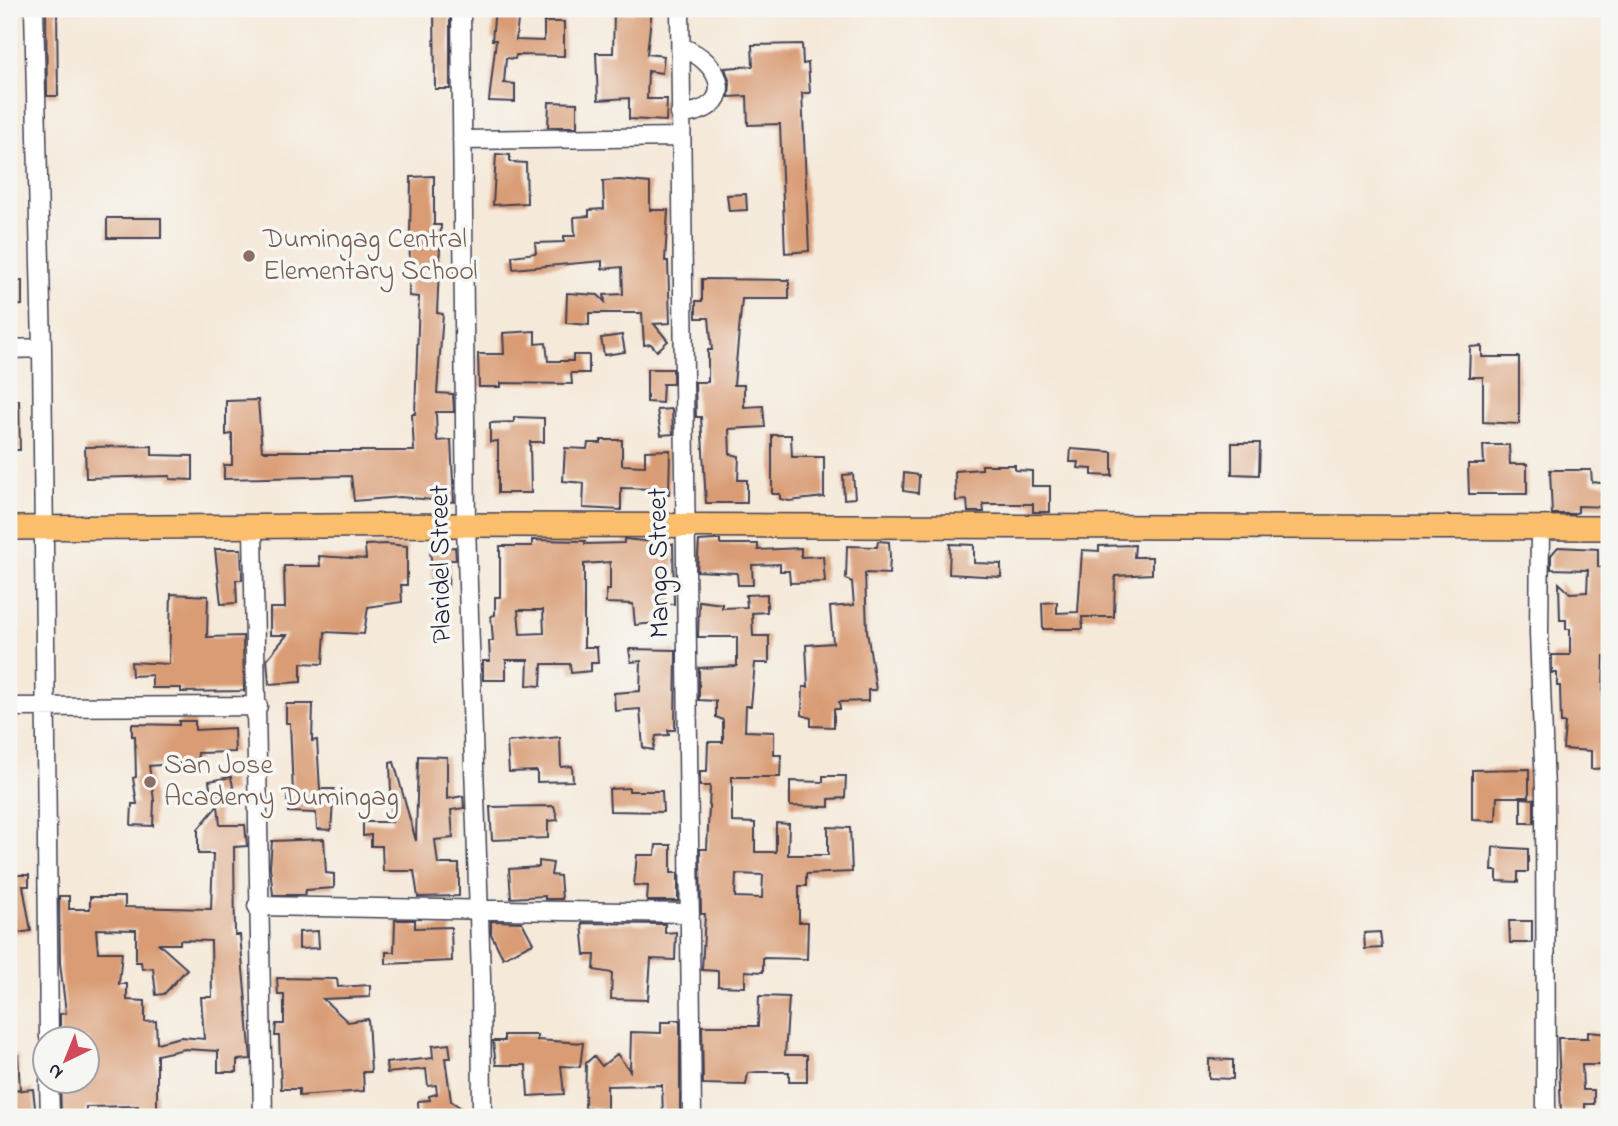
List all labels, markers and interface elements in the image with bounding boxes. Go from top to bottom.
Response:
place label: Dumingag Central Elementary School [262,220,478,293]
marker: Dumingag Central Elementary School [241,248,257,264]
street label: Plaridel Street [420,484,464,644]
street label: Mango Street [638,487,682,639]
place label: San Jose Academy Dumingag [164,746,399,819]
marker: San Jose Academy Dumingag [142,774,158,790]
north arrow [32,1024,102,1094]
text: N [42,1056,70,1085]

